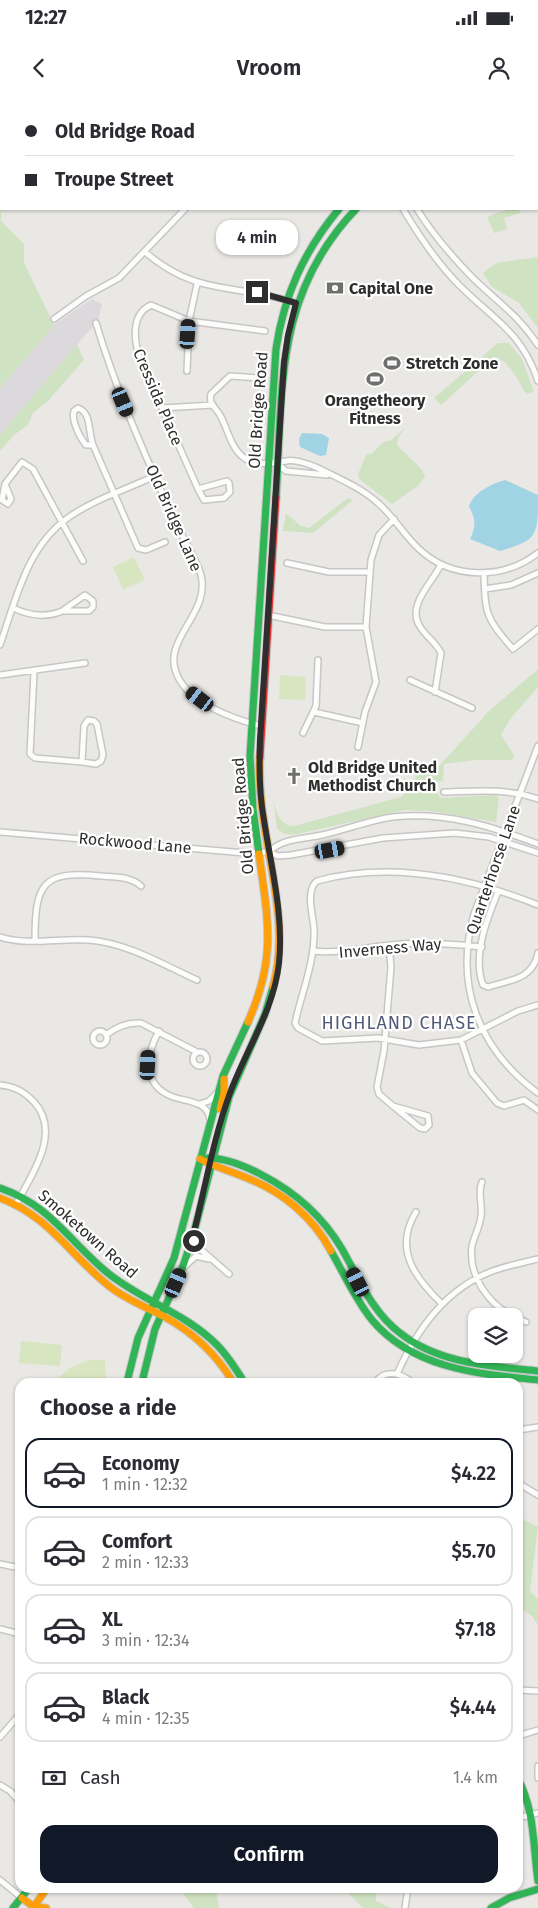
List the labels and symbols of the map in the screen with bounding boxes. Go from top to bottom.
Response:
callout: 4 min [216,220,298,254]
bank icon: Capital One [325,278,345,298]
place label: Capital One [349,279,433,298]
route end [246,281,268,303]
car [179,319,196,349]
street label: Cressida Place [129,346,187,448]
street label: Old Bridge Road [244,351,272,469]
sports icon: Stretch Zone [382,353,402,373]
place label: Stretch Zone [406,354,499,373]
sports icon: Orangetheory Fitness [365,369,385,389]
car [110,385,135,419]
place label: Orangetheory Fitness [325,391,426,428]
street label: Old Bridge Lane [142,462,206,574]
car [183,684,216,714]
street label: Old Bridge Road [228,757,258,875]
place label: Old Bridge United Methodist Church [308,758,437,795]
church icon: Old Bridge United Methodist Church [284,766,304,786]
street label: Quarterhorse Lane [462,803,524,937]
street label: Rockwood Lane [78,829,192,857]
car [313,840,346,860]
street label: Inverness Way [338,934,442,962]
district label: HIGHLAND CHASE [321,1012,477,1034]
car [139,1050,156,1080]
street label: Smoketown Road [34,1186,142,1282]
route start [183,1230,205,1252]
car [344,1265,371,1299]
car [163,1266,188,1300]

